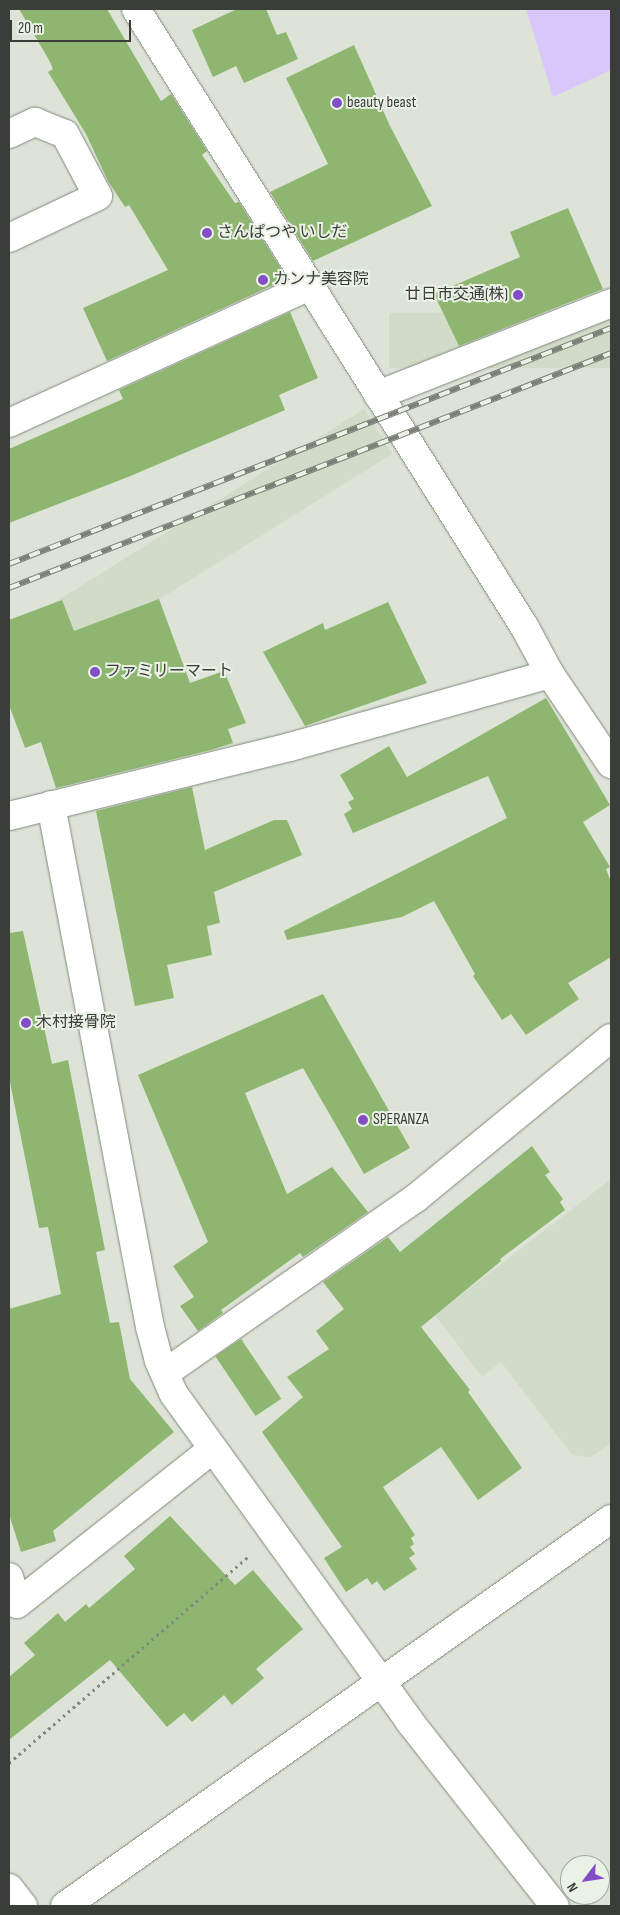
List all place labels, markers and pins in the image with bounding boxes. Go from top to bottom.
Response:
place label: beauty beast [347,93,416,113]
marker: beauty beast [331,97,343,109]
place label: さんぱつや いしだ [217,223,348,243]
marker: さんぱつや いしだ [201,227,213,239]
place label: カンナ美容院 [273,270,369,290]
marker: カンナ美容院 [257,274,269,286]
place label: 廿日市交通(株) [405,285,508,305]
marker: 廿日市交通(株) [512,289,524,301]
place label: ファミリーマート [105,662,233,682]
marker: ファミリーマート [89,666,101,678]
place label: 木村接骨院 [36,1013,116,1033]
marker: 木村接骨院 [20,1017,32,1029]
place label: SPERANZA [373,1110,429,1130]
marker: SPERANZA [357,1114,369,1126]

